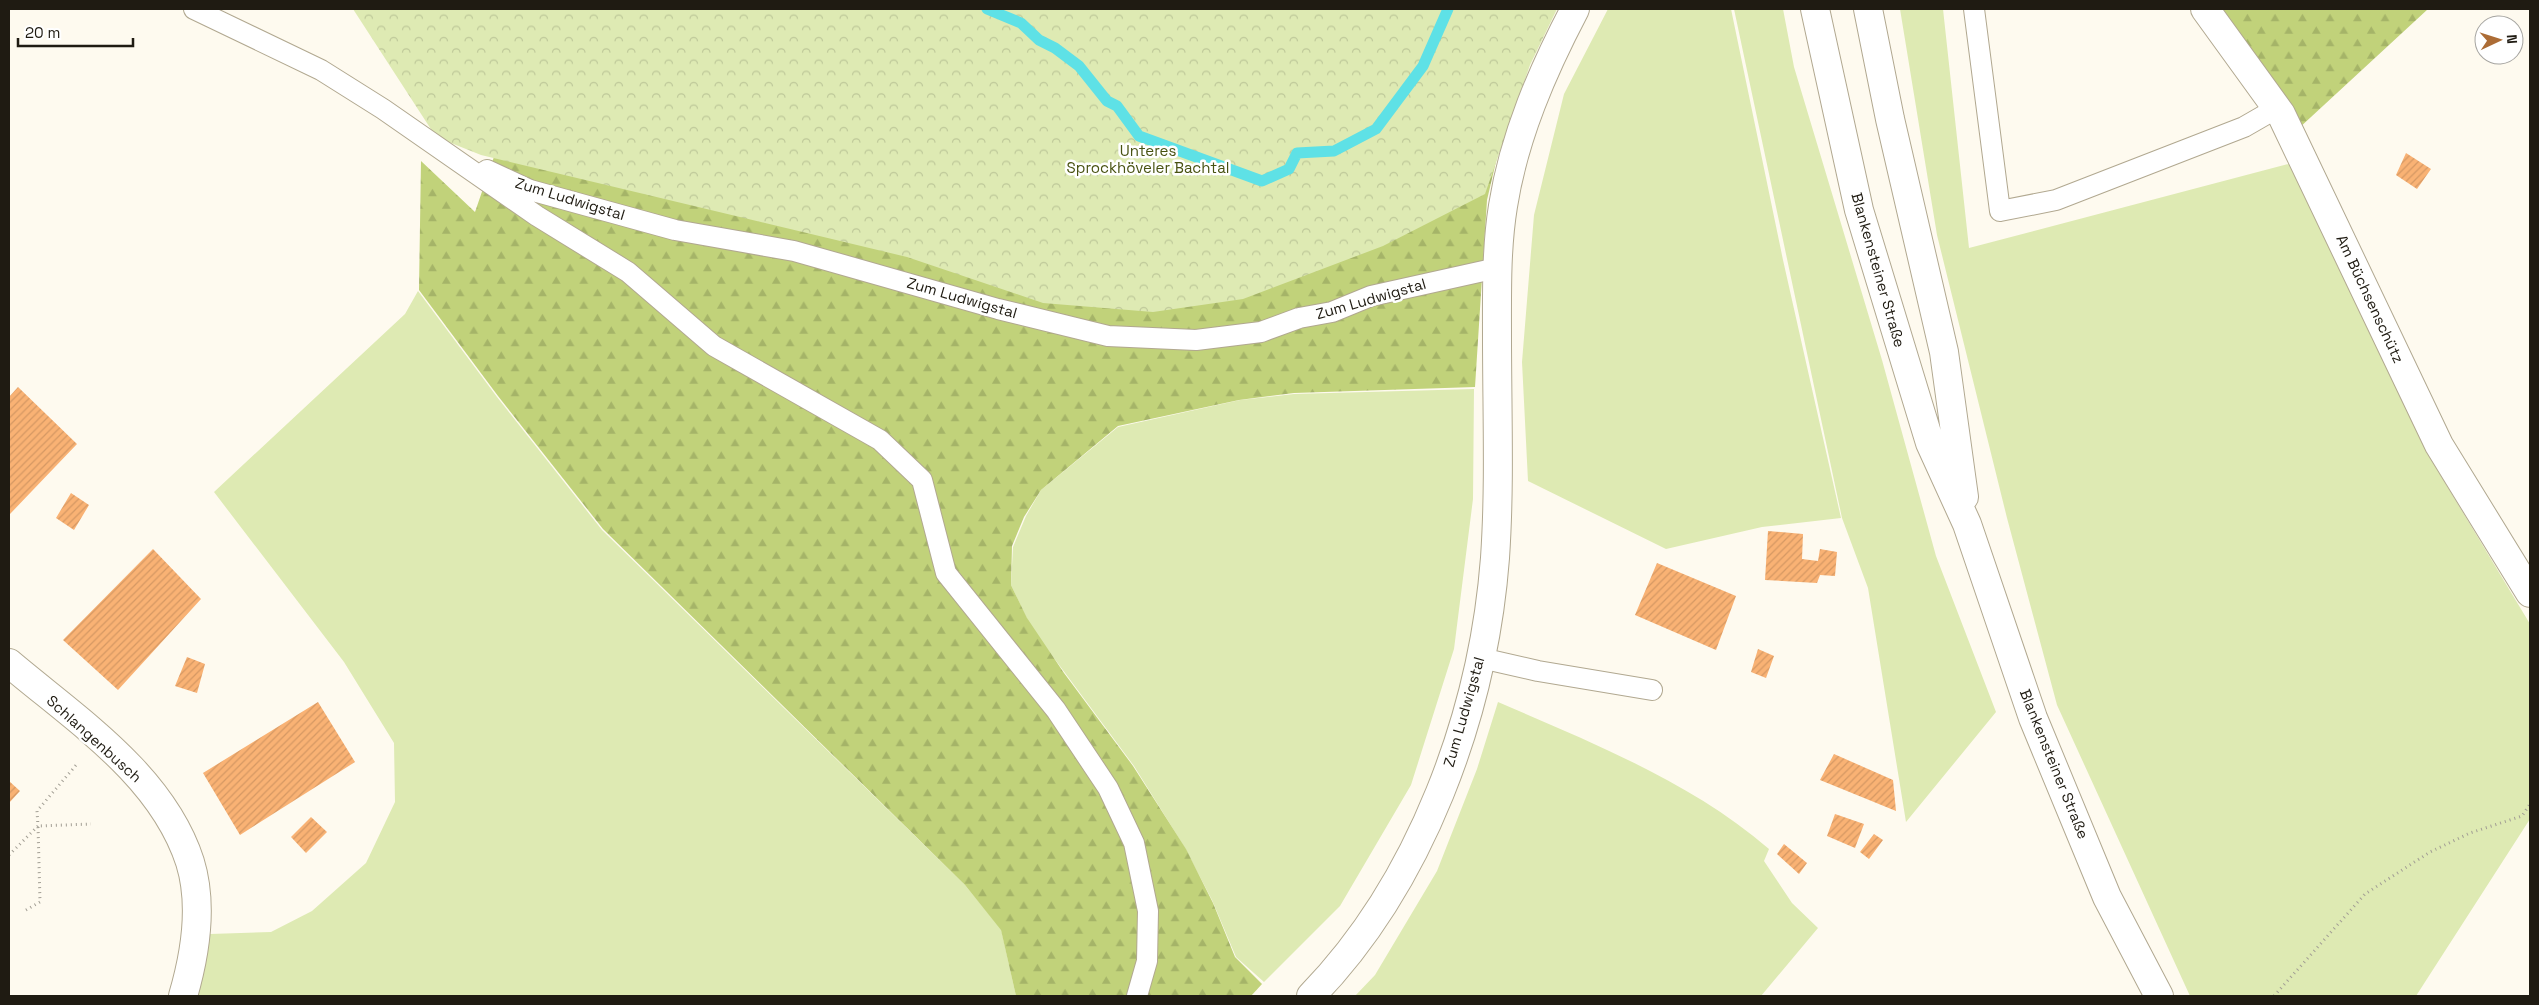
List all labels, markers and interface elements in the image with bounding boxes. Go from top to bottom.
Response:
scale bar [18,15,132,47]
north arrow [2474,15,2524,65]
text: 20 m [25,23,60,42]
text: N [2503,34,2521,44]
park label: Unteres Sprockhöveler Bachtal [1067,141,1229,177]
street label: Zum Ludwigstal [513,173,627,224]
street label: Blankensteiner Straße [1847,190,1910,350]
street label: Am Büchsenschütz [2332,232,2408,366]
street label: Zum Ludwigstal [905,273,1019,322]
street label: Zum Ludwigstal [1314,274,1428,323]
street label: Zum Ludwigstal [1439,655,1488,769]
street label: Blankensteiner Straße [2016,686,2093,842]
street label: Schlangenbusch [43,691,146,786]

